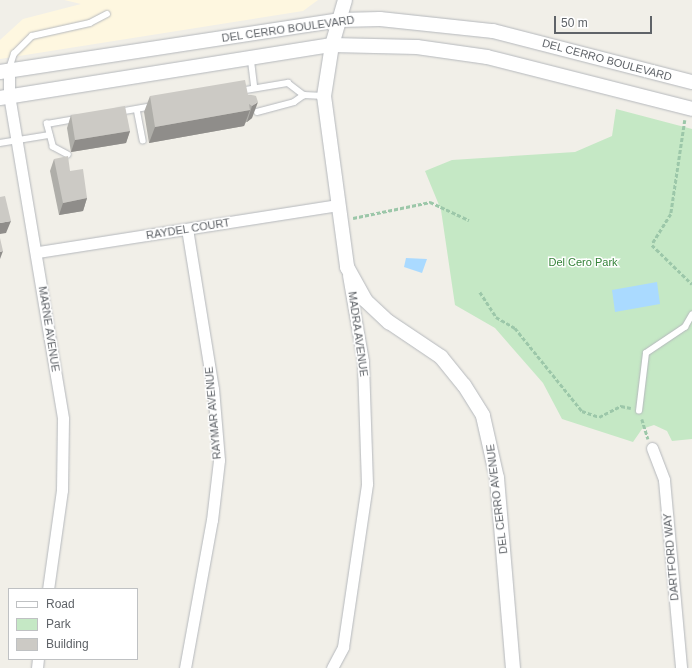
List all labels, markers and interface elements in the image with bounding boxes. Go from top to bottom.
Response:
scale bar [556,8,654,34]
street label: DEL CERRO BOULEVARD [221,13,355,45]
text: 50 m [561,16,588,30]
street label: DEL CERRO BOULEVARD [540,36,674,84]
street label: RAYDEL COURT [145,216,231,242]
park label: Del Cero Park [548,255,618,269]
street label: MARNE AVENUE [36,285,62,373]
street label: MADRA AVENUE [345,290,371,378]
street label: RAYMAR AVENUE [202,366,224,460]
street label: DEL CERRO AVENUE [484,443,510,555]
street label: DARTFORD WAY [661,513,681,601]
legend [8,588,138,660]
text: Road [46,597,75,611]
text: Park [46,617,71,631]
text: Building [46,637,89,651]

